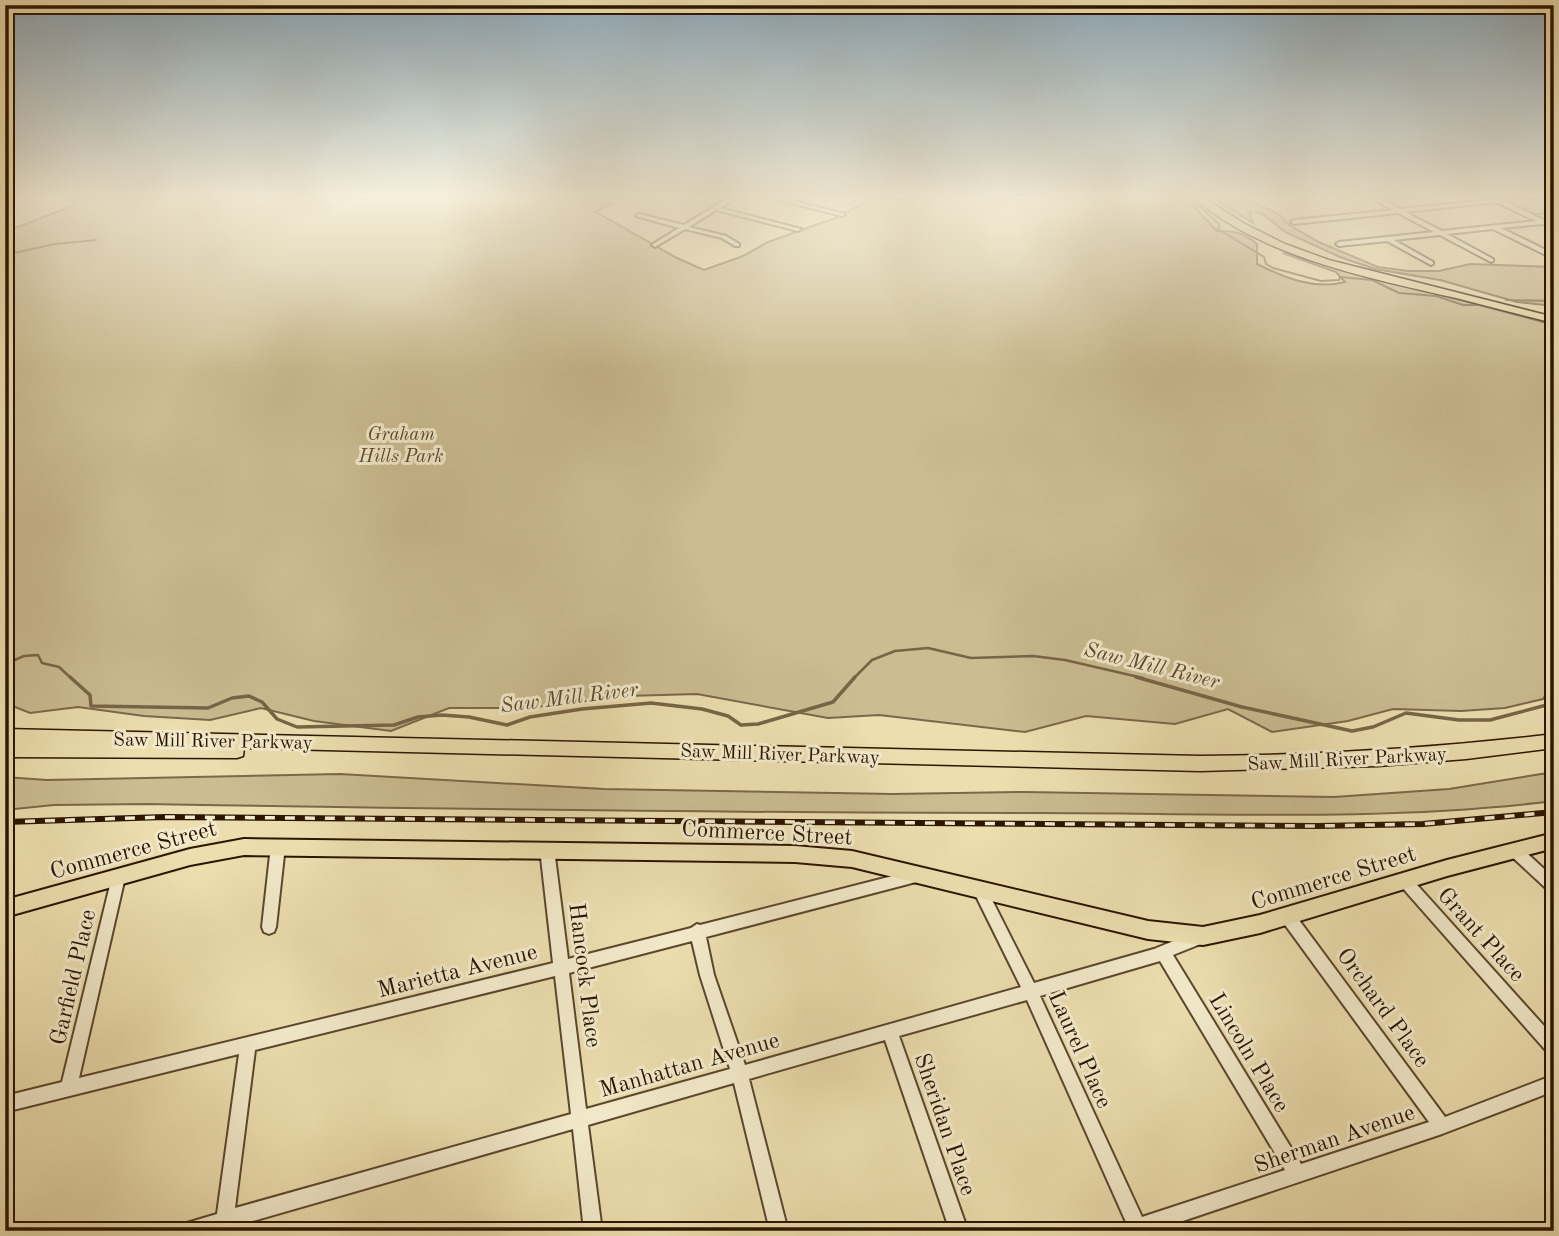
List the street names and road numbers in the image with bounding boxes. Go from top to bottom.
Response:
street label: Saw Mill River Parkway [113,731,313,754]
street label: Saw Mill River Parkway [680,743,880,768]
street label: Saw Mill River Parkway [1247,746,1447,775]
street label: Commerce Street [48,817,219,884]
street label: Commerce Street [681,818,853,849]
street label: Commerce Street [1248,842,1419,914]
street label: Grant Place [1433,883,1529,987]
street label: Hancock Place [564,902,605,1049]
street label: Garfield Place [47,907,100,1047]
street label: Marietta Avenue [375,940,540,1002]
street label: Orchard Place [1332,944,1434,1072]
street label: Laurel Place [1044,988,1116,1112]
street label: Lincoln Place [1204,989,1293,1116]
street label: Manhattan Avenue [597,1029,782,1102]
street label: Sheridan Place [909,1050,980,1199]
street label: Sherman Avenue [1251,1101,1418,1178]

